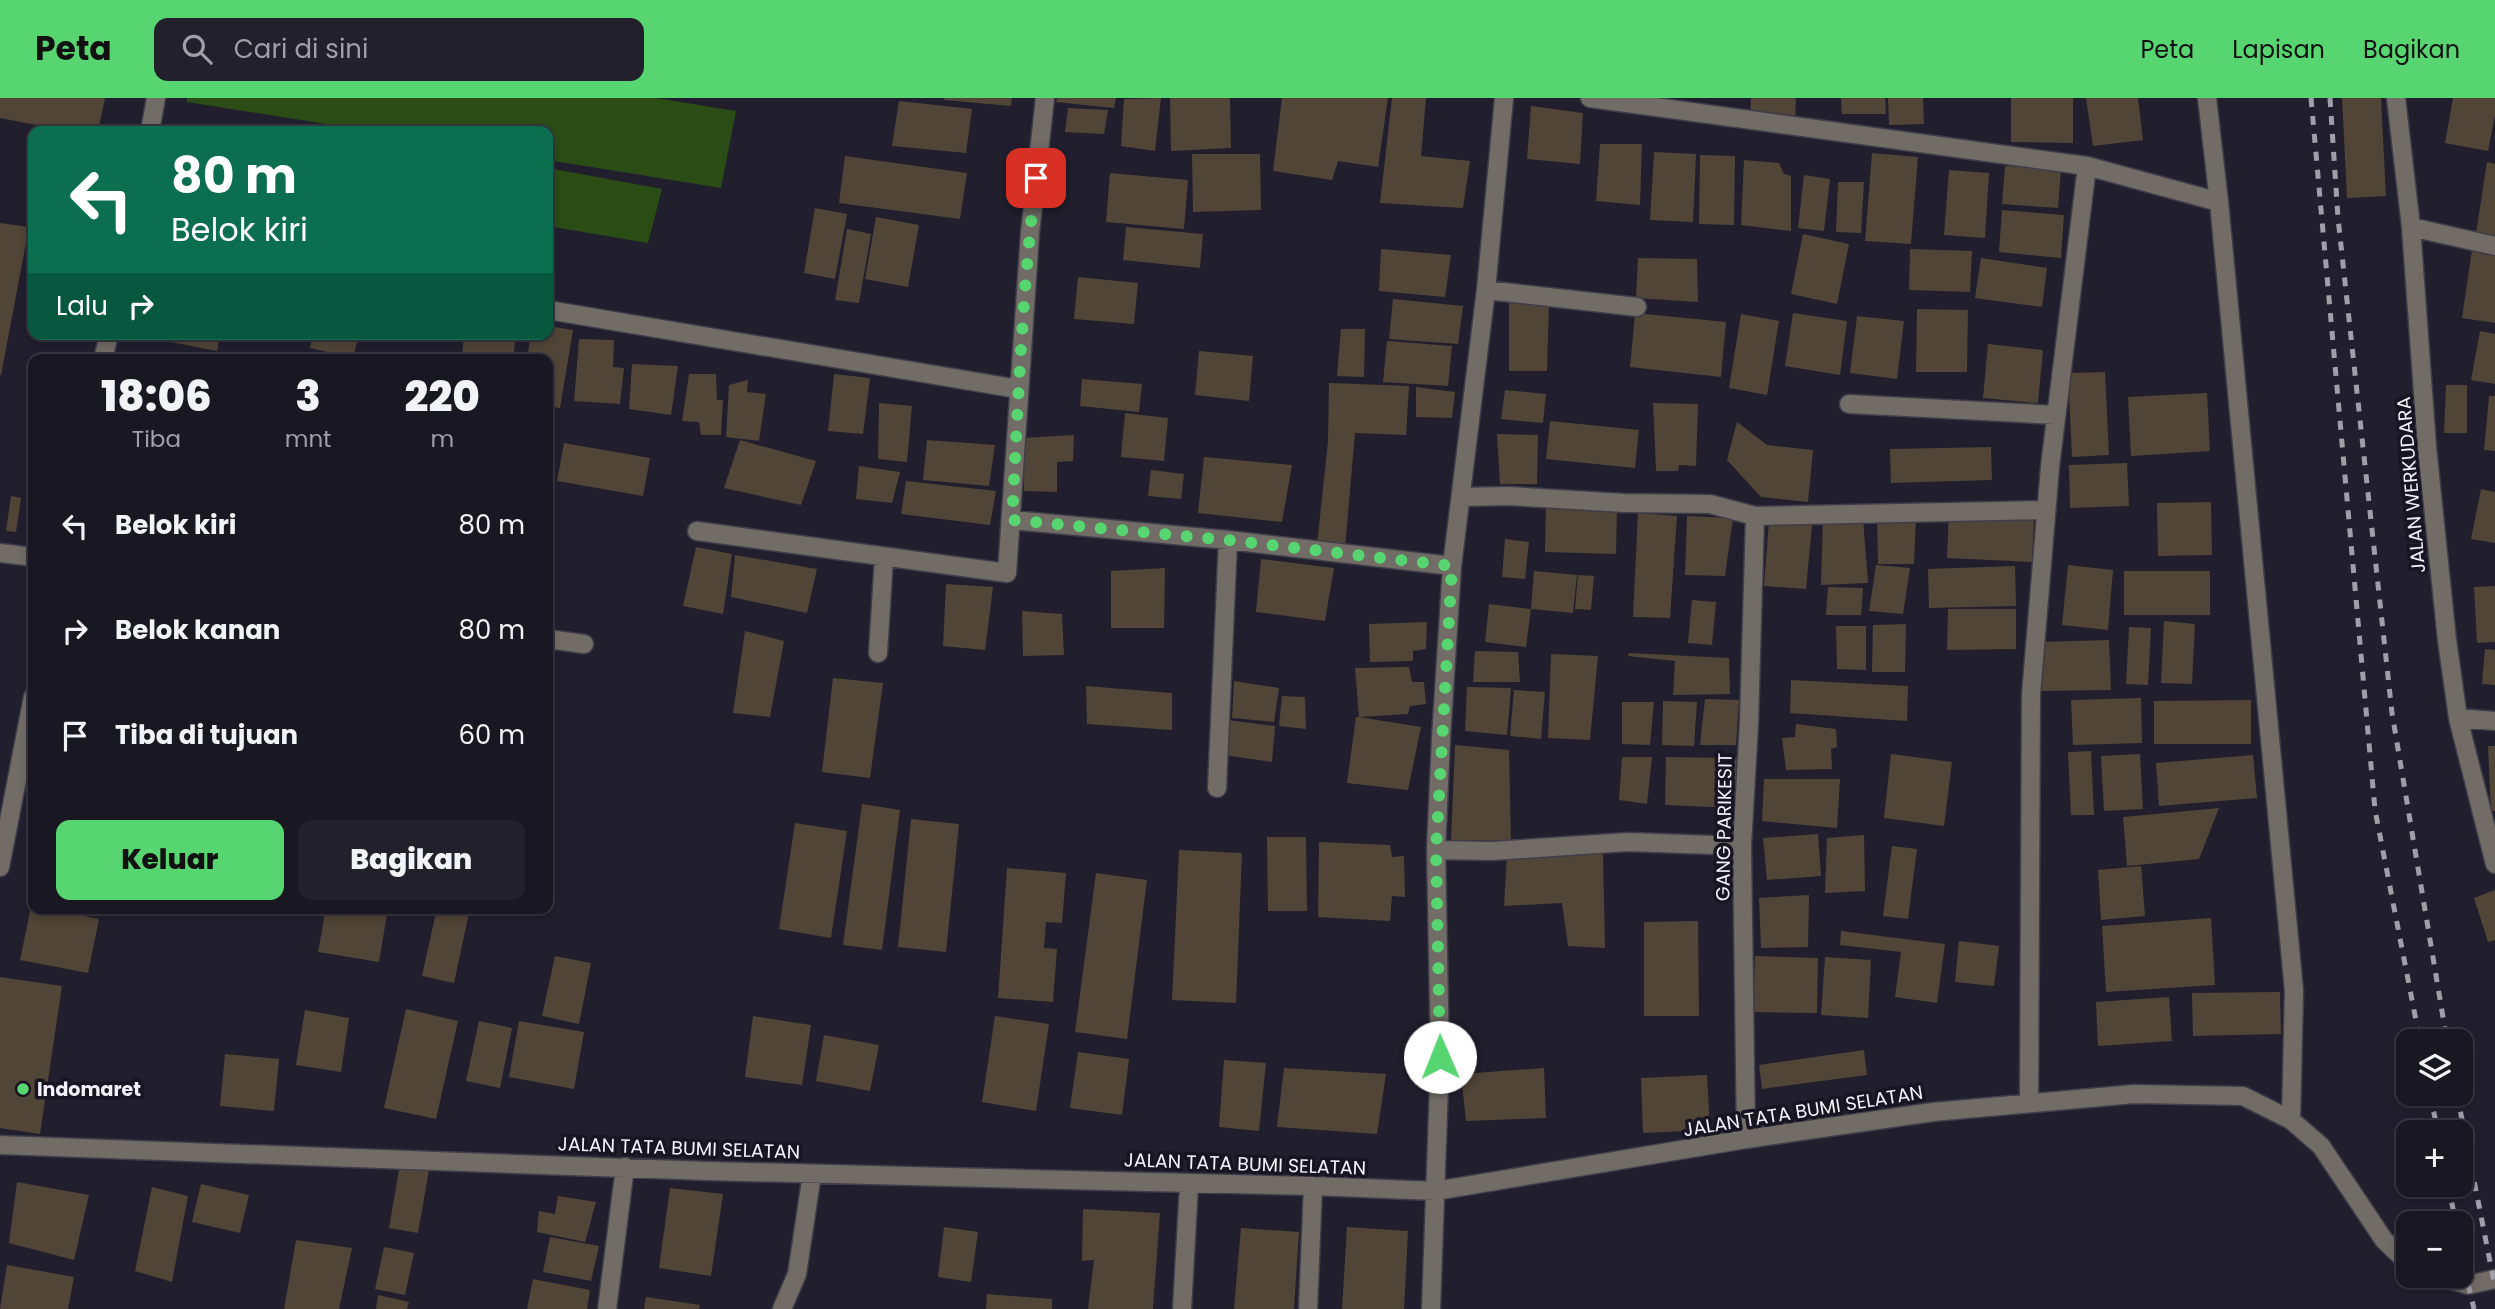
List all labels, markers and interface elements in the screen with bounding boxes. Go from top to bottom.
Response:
search box [154,18,644,81]
text: Peta [35,25,112,72]
icon: search [178,30,216,68]
text: Cari di sini [234,31,368,67]
text: Peta [2140,33,2194,66]
text: Lapisan [2232,33,2325,66]
text: Bagikan [2363,33,2460,66]
text: 80 m [171,142,297,210]
pin [1006,148,1066,208]
icon: left [56,154,147,245]
icon: arrive [1017,159,1055,197]
text: Belok kiri [171,207,308,252]
icon: right [122,287,160,325]
text: Lalu [56,288,108,324]
text: 18:06 [101,367,212,426]
text: 3 [295,367,321,426]
text: 220 [405,367,480,426]
street label: JALAN WERKUDARA [2390,395,2432,574]
text: Tiba [132,423,181,455]
text: mnt [285,423,332,455]
text: m [430,423,454,455]
icon: left [56,507,94,545]
text: Belok kiri [115,507,237,543]
text: 80 m [459,507,525,543]
icon: right [56,612,94,650]
text: Belok kanan [115,612,280,648]
text: 80 m [459,612,525,648]
icon: arrive [56,717,94,755]
text: Tiba di tujuan [115,717,298,753]
text: 60 m [458,717,525,753]
street label: GANG PARIKESIT [1709,753,1739,901]
button: Keluar [56,820,284,900]
button: Bagikan [298,820,525,900]
position arrow [1403,1020,1477,1094]
map controls [2396,1029,2473,1288]
button: layers [2396,1029,2473,1106]
place label: Indomaret [37,1076,141,1103]
street label: JALAN TATA BUMI SELATAN [1681,1079,1925,1143]
marker: Indomaret [15,1081,31,1097]
button: + [2396,1120,2473,1197]
street label: JALAN TATA BUMI SELATAN [557,1130,801,1166]
street label: JALAN TATA BUMI SELATAN [1123,1146,1367,1182]
button: − [2396,1211,2473,1288]

